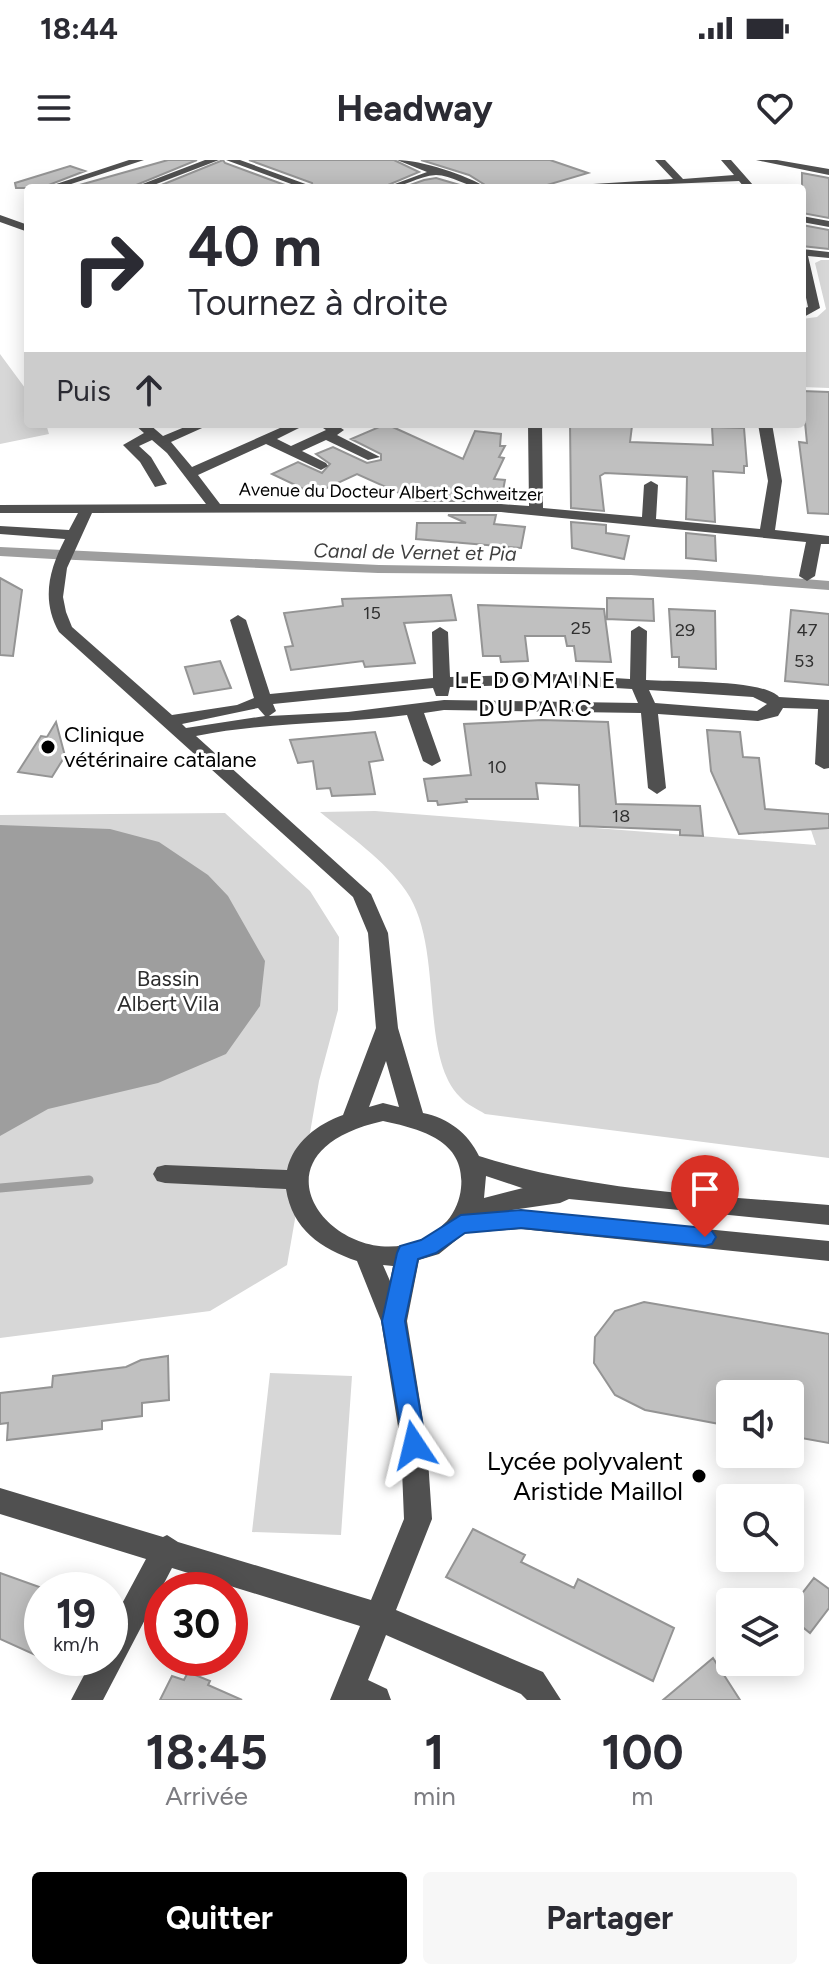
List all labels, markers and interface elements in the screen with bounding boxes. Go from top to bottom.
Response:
text: 18:44 [40,10,118,47]
icon: menu [32,86,76,130]
icon: heart [753,86,797,130]
text: Headway [336,87,493,130]
text: 40 m [188,213,322,280]
icon: right [56,216,160,320]
text: Tournez à droite [188,281,448,324]
icon: ahead [127,368,171,412]
text: Puis [56,372,111,409]
street label: Avenue du Docteur Albert Schweitzer [239,478,543,506]
water label: Canal de Vernet et Pia [313,538,517,566]
house number: 15 [363,602,381,624]
house number: 25 [571,617,591,639]
house number: 29 [675,619,695,641]
house number: 47 [797,619,818,641]
house number: 53 [794,650,814,672]
district label: LE DOMAINE DU PARC [454,665,618,722]
place label: Clinique vétérinaire catalane [64,721,257,773]
marker: Clinique vétérinaire catalane [39,738,57,756]
house number: 10 [488,756,506,778]
house number: 18 [612,805,630,827]
park label: Bassin Albert Vila [117,965,219,1017]
pin [671,1155,739,1237]
icon: arrive [683,1167,727,1211]
map controls [716,1380,804,1676]
button: sound [716,1380,804,1468]
position arrow [372,1403,456,1487]
place label: Lycée polyvalent Aristide Maillol [487,1445,683,1507]
marker: Lycée polyvalent Aristide Maillol [690,1467,708,1485]
button: search [716,1484,804,1572]
speed limit sign: 30 [144,1572,248,1676]
button: layers [716,1588,804,1676]
text: 19 [56,1590,96,1638]
text: km/h [53,1632,99,1656]
text: 18:45 [145,1723,268,1781]
text: 1 [424,1723,445,1781]
text: 100 [601,1723,684,1781]
text: Arrivée [165,1780,248,1812]
text: min [413,1780,456,1812]
text: m [631,1780,653,1812]
button: Quitter [32,1872,407,1964]
button: Partager [423,1872,797,1964]

